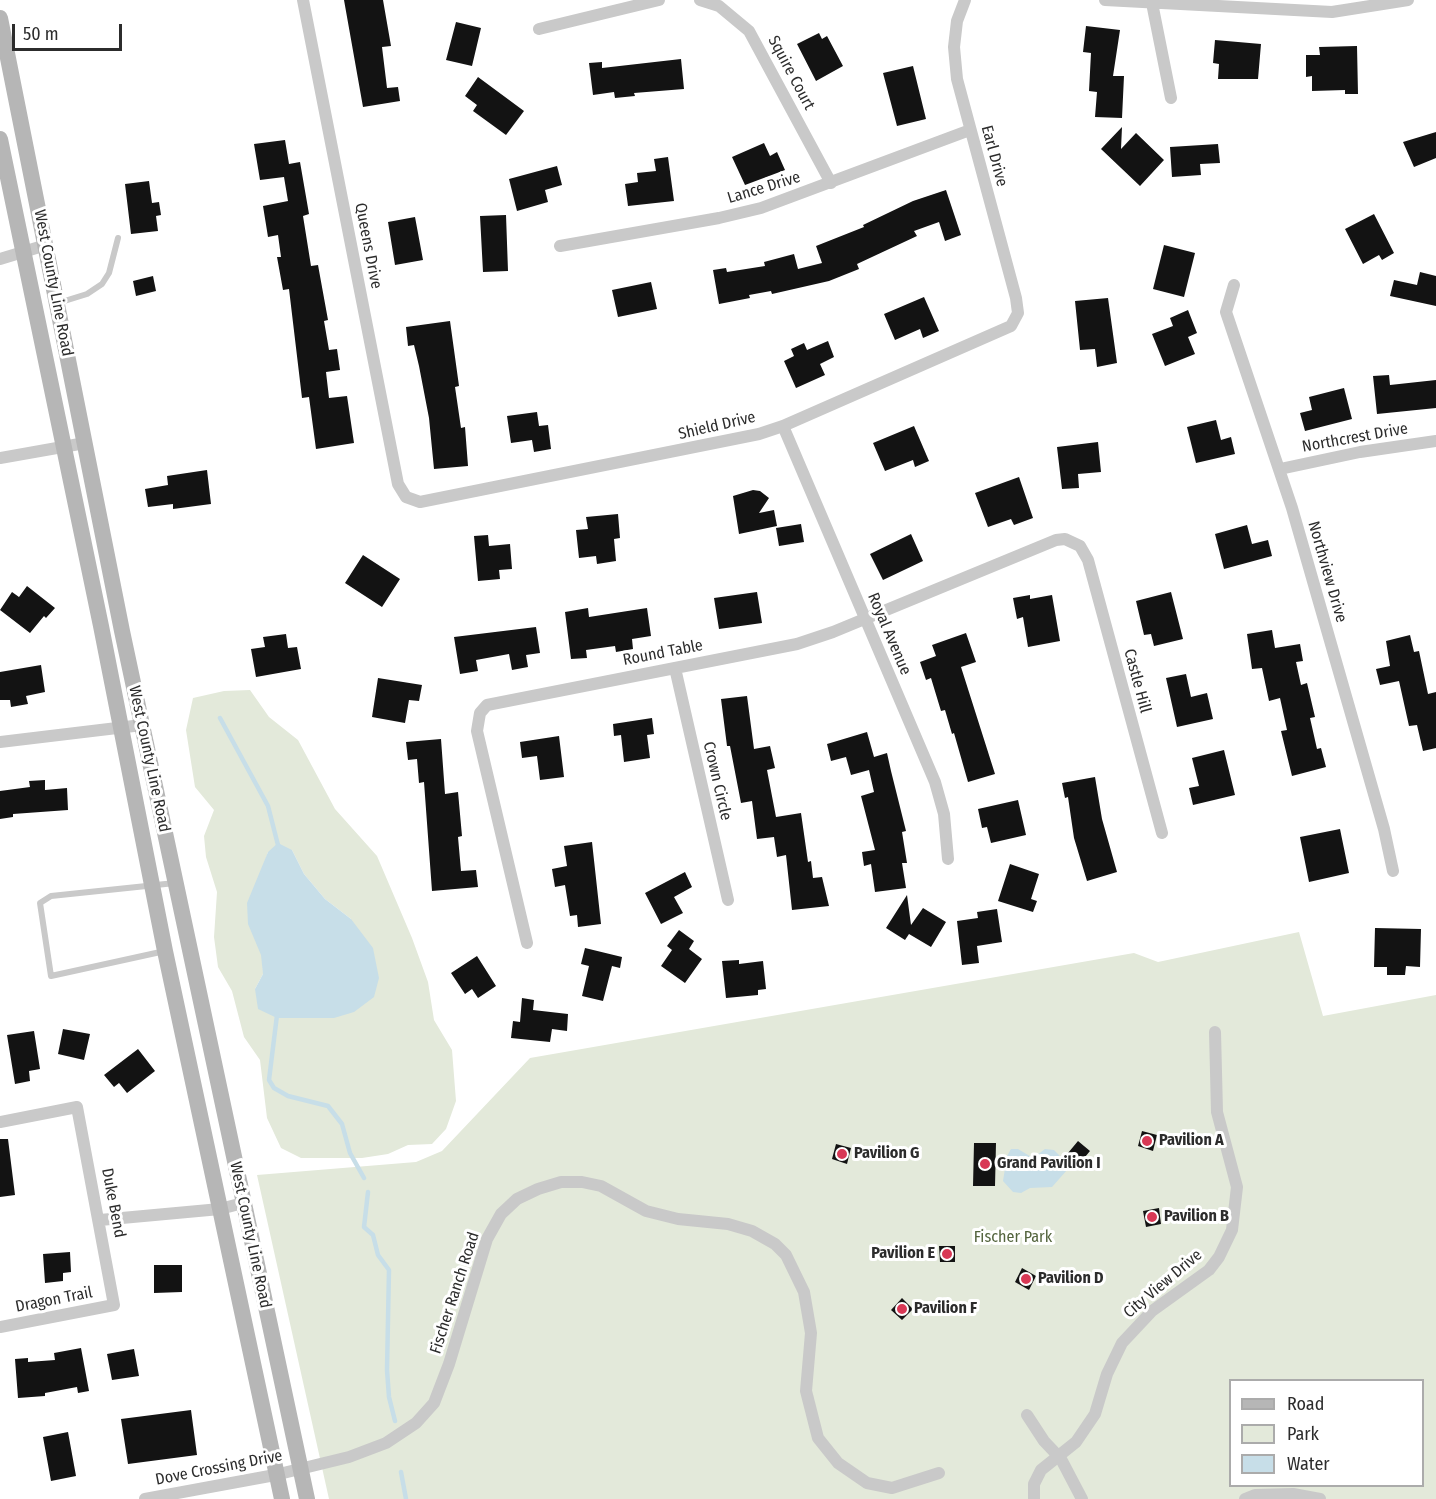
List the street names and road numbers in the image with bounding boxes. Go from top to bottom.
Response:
street label: Squire Court [763,33,819,113]
street label: Earl Drive [977,123,1011,189]
street label: Lance Drive [725,168,803,208]
street label: Queens Drive [350,201,386,291]
street label: West County Line Road [29,208,77,358]
street label: Shield Drive [677,408,757,444]
street label: Northcrest Drive [1301,419,1409,457]
street label: Northview Drive [1303,519,1351,625]
street label: Royal Avenue [863,590,915,678]
street label: Round Table [621,636,705,670]
street label: Castle Hill [1119,647,1155,715]
street label: West County Line Road [124,684,174,834]
street label: Crown Circle [699,740,735,822]
street label: West County Line Road [225,1160,275,1310]
street label: Duke Bend [97,1167,129,1239]
street label: Fischer Ranch Road [426,1230,484,1356]
street label: City View Drive [1120,1246,1206,1322]
street label: Dragon Trail [14,1283,94,1317]
street label: Dove Crossing Drive [154,1446,284,1490]

